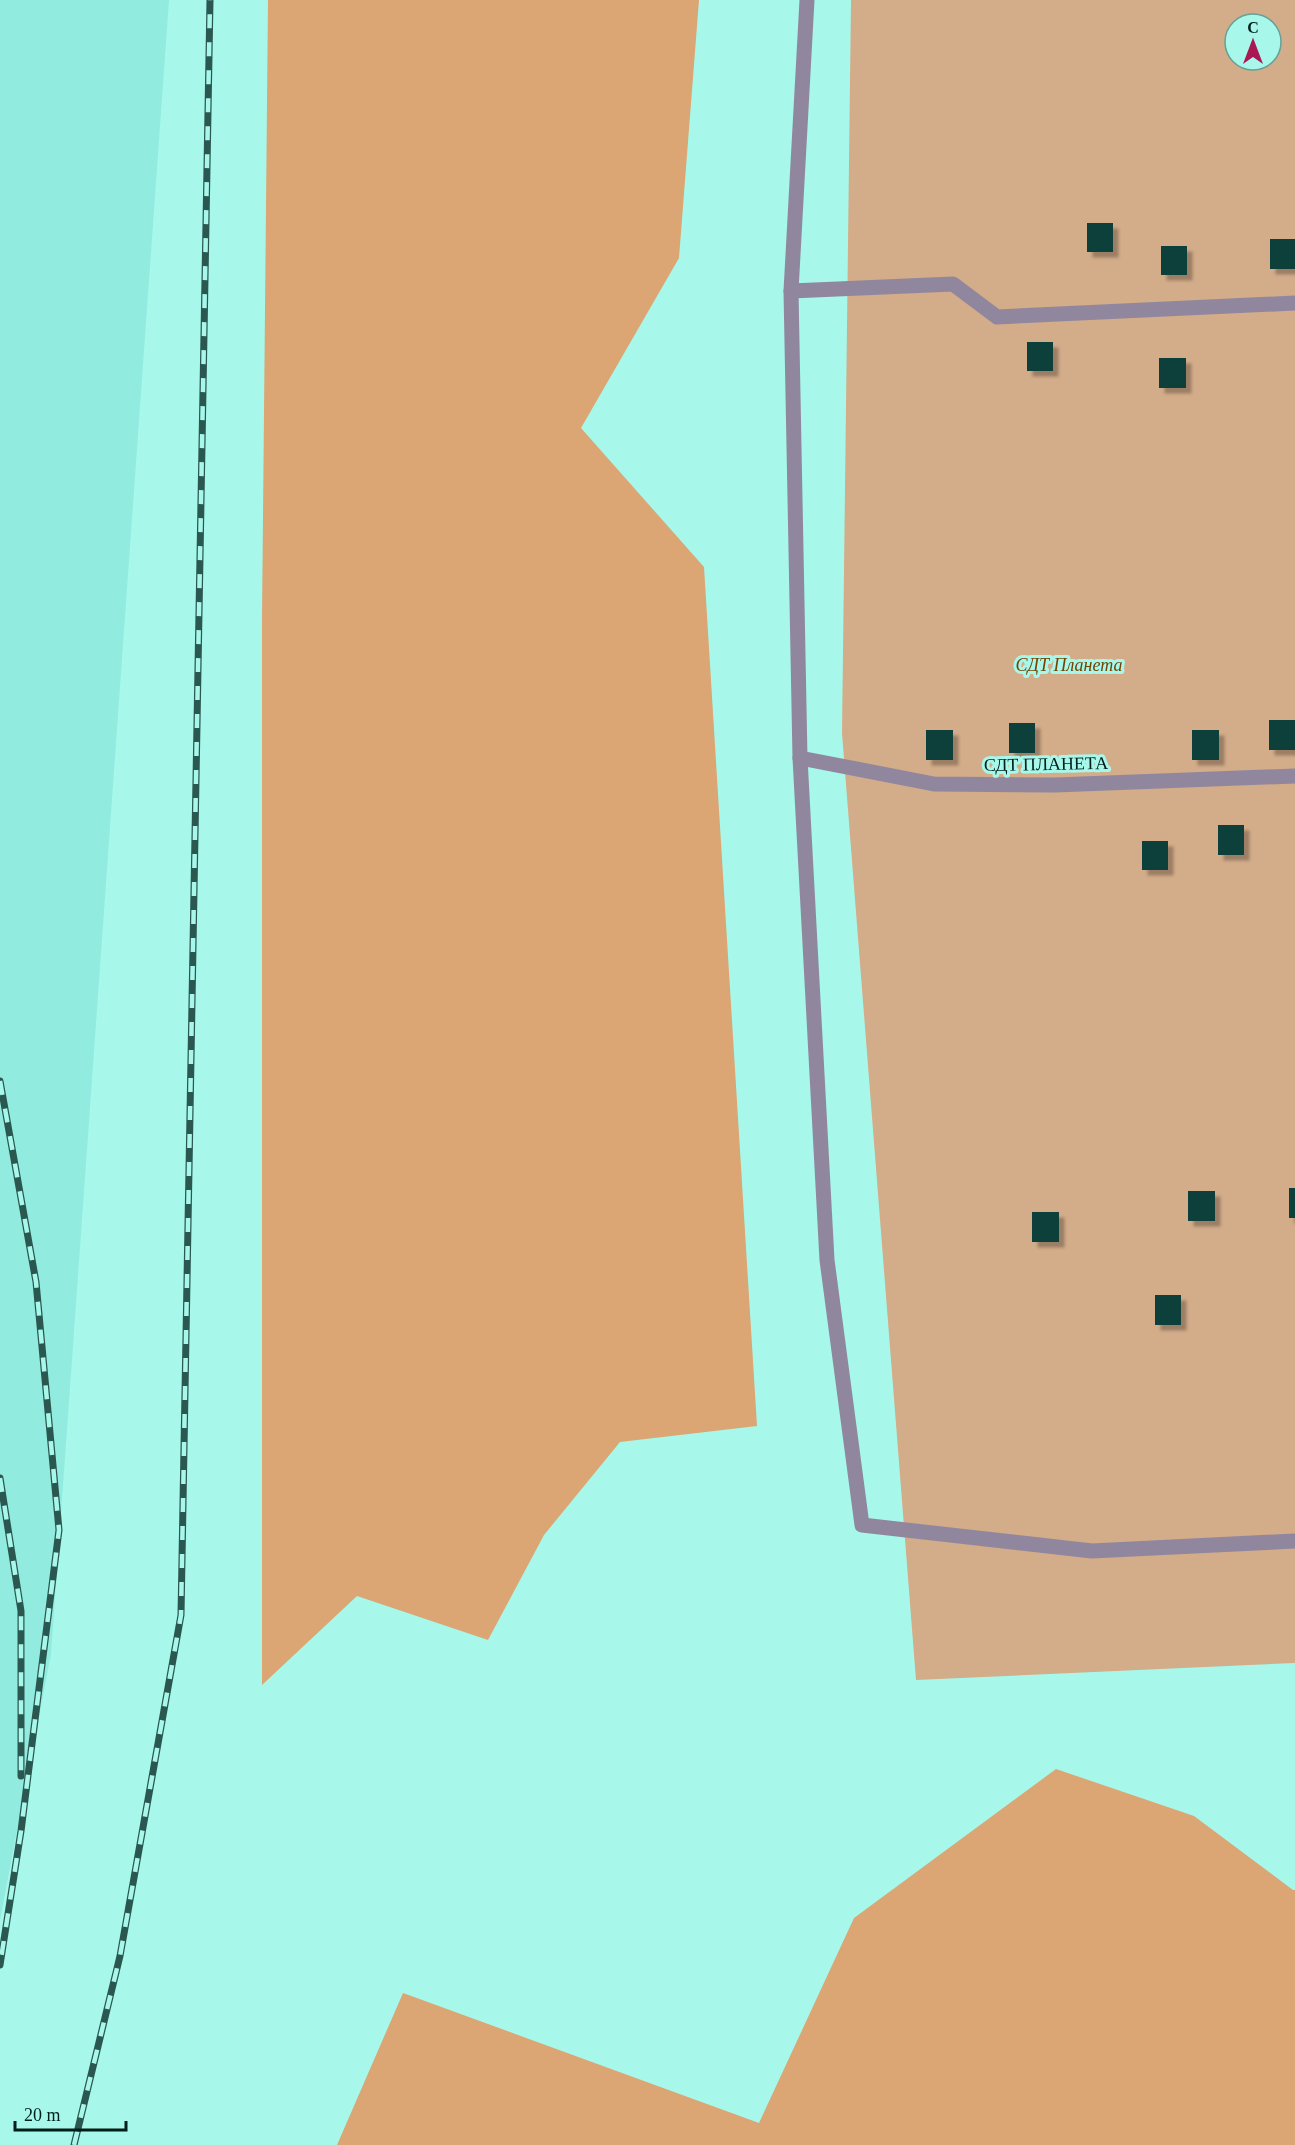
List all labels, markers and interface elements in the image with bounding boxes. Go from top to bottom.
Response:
north arrow [1223,12,1283,72]
text: С [1247,19,1259,36]
park label: СДТ Планета [1016,655,1122,675]
street label: СДТ ПЛАНЕТА [984,753,1108,775]
scale bar [15,2094,126,2132]
text: 20 m [24,2105,61,2125]

